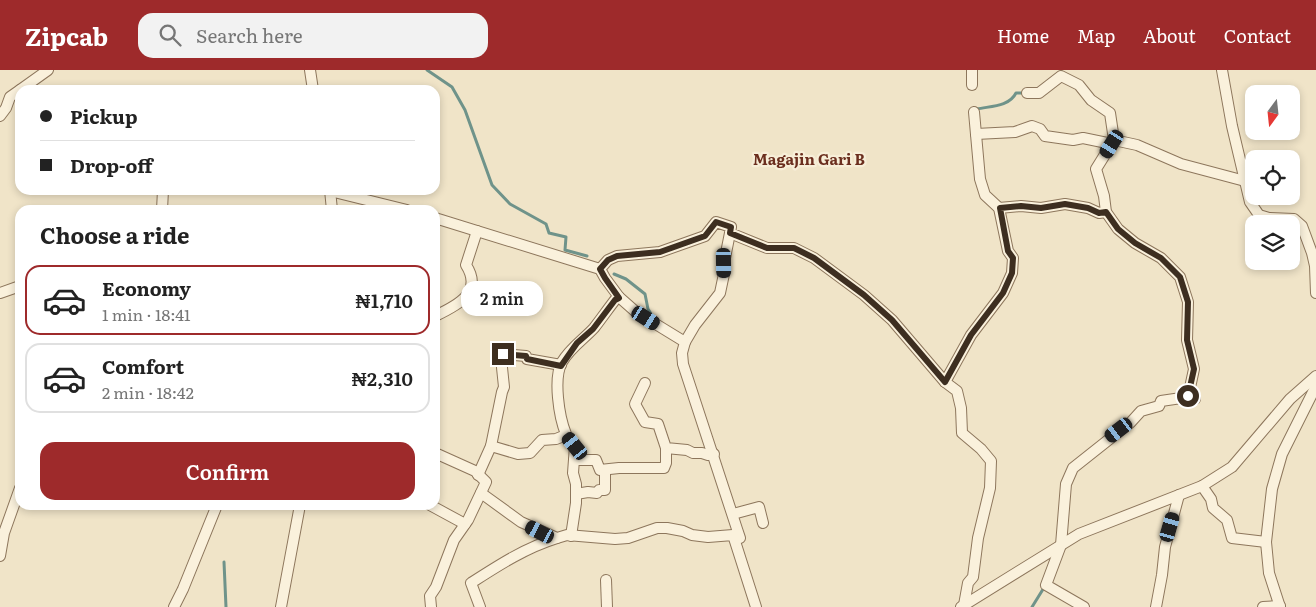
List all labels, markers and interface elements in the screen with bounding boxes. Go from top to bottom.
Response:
search box [138,13,488,58]
text: Zipcab [25,18,108,53]
icon: search [156,21,184,49]
text: Search here [196,21,303,49]
text: Home [997,22,1049,49]
text: Map [1077,22,1115,49]
text: About [1143,22,1196,49]
text: Contact [1224,22,1291,49]
north arrow [1245,85,1300,140]
map controls [1245,85,1300,270]
text: Pickup [70,102,138,130]
car [1097,127,1126,161]
district label: Magajin Gari B [753,147,865,170]
button: locate [1245,150,1300,205]
text: Drop-off [70,151,153,179]
button: layers [1245,215,1300,270]
text: Choose a ride [40,218,189,251]
car [716,248,731,278]
text: Economy [102,274,191,302]
icon: car [42,278,87,323]
callout: 2 min [462,282,544,316]
text: ₦1,710 [355,286,413,314]
text: 2 min [480,286,524,310]
text: 1 min · 18:41 [102,302,191,326]
car [629,304,662,332]
route end [492,343,514,365]
text: Comfort [102,352,184,380]
icon: car [42,356,87,401]
text: ₦2,310 [351,364,413,392]
text: 2 min · 18:42 [102,380,194,404]
route start [1177,385,1199,407]
car [1102,415,1135,445]
car [559,430,590,462]
button: Confirm [40,442,415,500]
car [1158,511,1181,543]
car [523,519,556,545]

